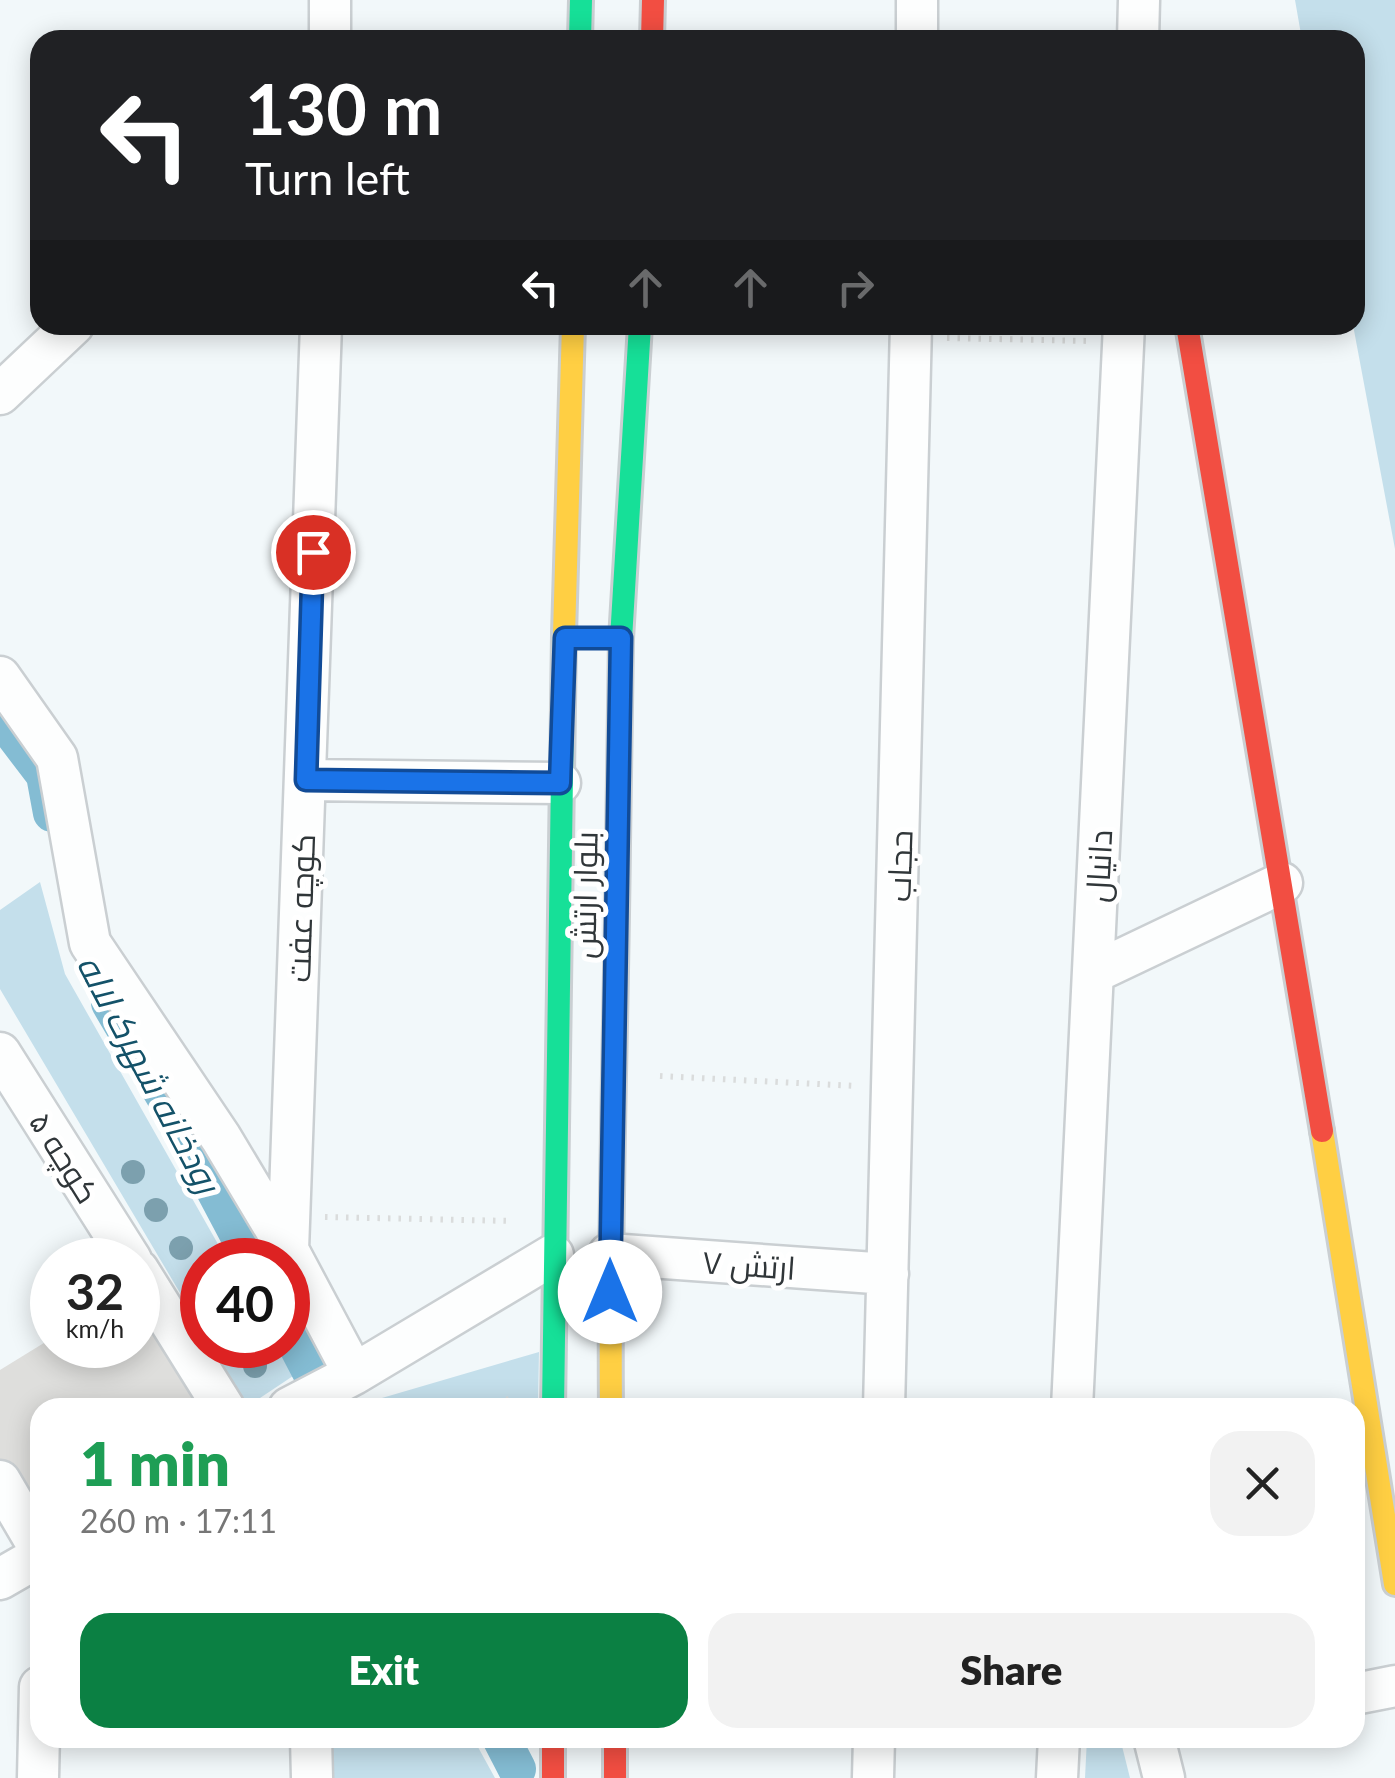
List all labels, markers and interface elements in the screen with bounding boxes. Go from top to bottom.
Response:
text: 130 m [245,66,442,150]
icon: left [80,70,210,200]
text: Turn left [245,151,410,205]
icon: left [513,260,568,315]
icon: ahead [618,260,673,315]
icon: ahead [723,260,778,315]
icon: right [828,260,883,315]
pin [271,510,356,595]
icon: arrive [286,525,341,580]
street label: حجاب [878,829,920,903]
street label: دانیال [1077,829,1120,903]
street label: بلوار ارتش [563,831,606,959]
street label: کوچه عفت [278,833,325,983]
water label: رودخانه شهرک لاله [68,947,232,1202]
street label: کوچه ۵ [19,1104,108,1212]
speed limit sign: 40 [180,1238,310,1368]
position arrow [558,1240,662,1344]
street label: ارتش ۷ [701,1241,797,1288]
text: 32 [66,1261,124,1321]
text: km/h [66,1313,124,1343]
text: 1 min [80,1427,230,1499]
button: close [1210,1431,1315,1536]
text: 260 m · 17:11 [80,1501,277,1540]
button: Exit [80,1613,688,1728]
button: Share [708,1613,1315,1728]

